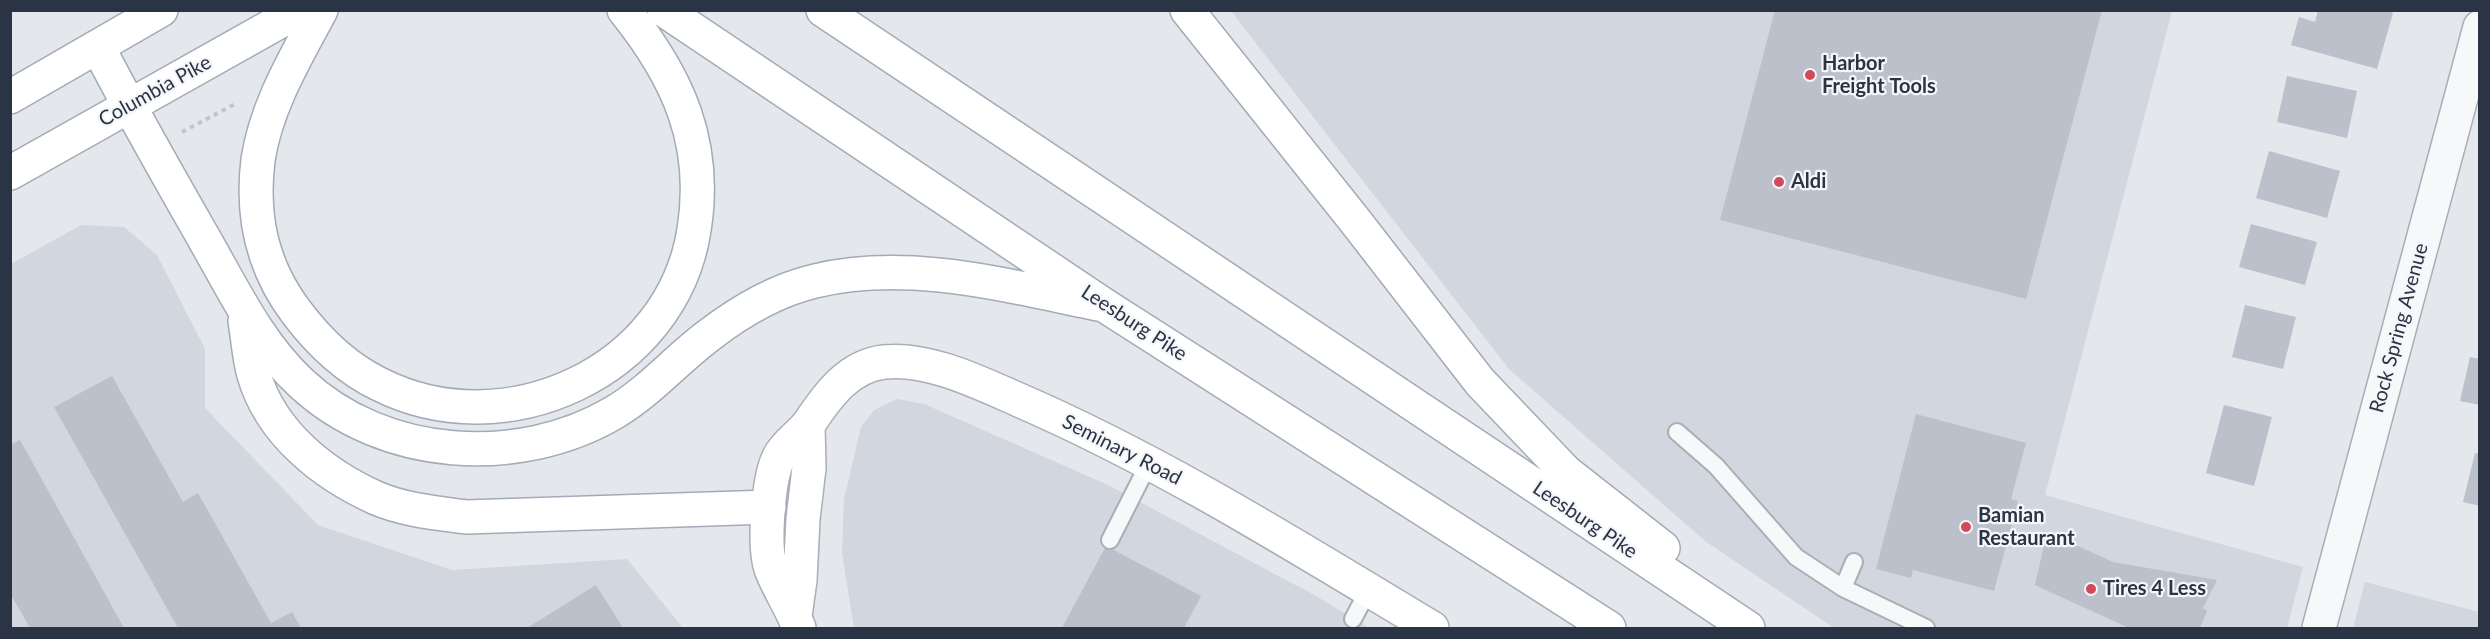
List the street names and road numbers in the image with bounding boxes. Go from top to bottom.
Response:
street label: Columbia Pike [95,50,215,132]
street label: Rock Spring Avenue [2365,240,2433,416]
street label: Leesburg Pike [1077,280,1191,366]
street label: Seminary Road [1058,410,1186,490]
street label: Leesburg Pike [1528,476,1642,564]

